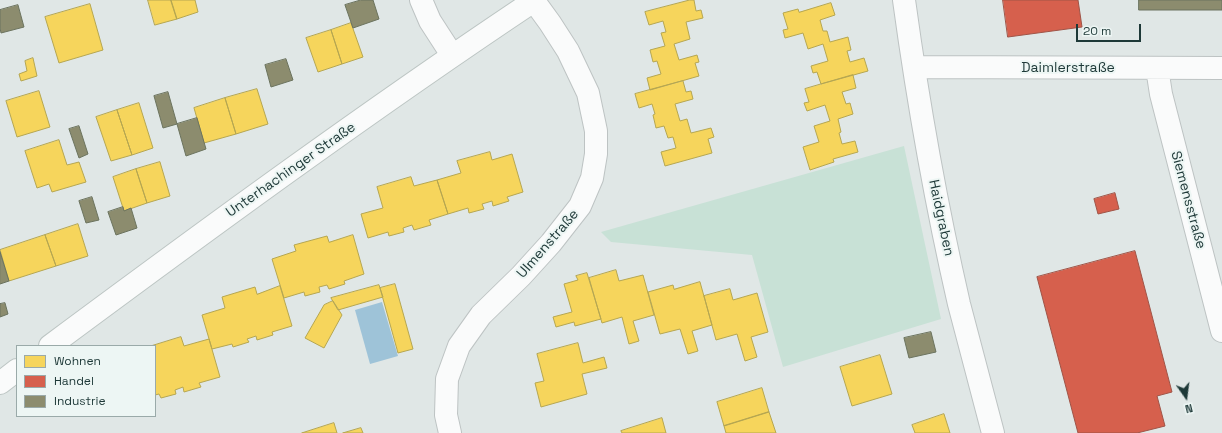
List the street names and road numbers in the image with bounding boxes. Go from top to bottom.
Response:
street label: Daimlerstraße [1021,60,1115,76]
street label: Unterhachinger Straße [223,119,359,221]
street label: Siemensstraße [1167,149,1209,251]
street label: Haidgraben [925,178,957,258]
street label: Ulmenstraße [514,206,582,282]

